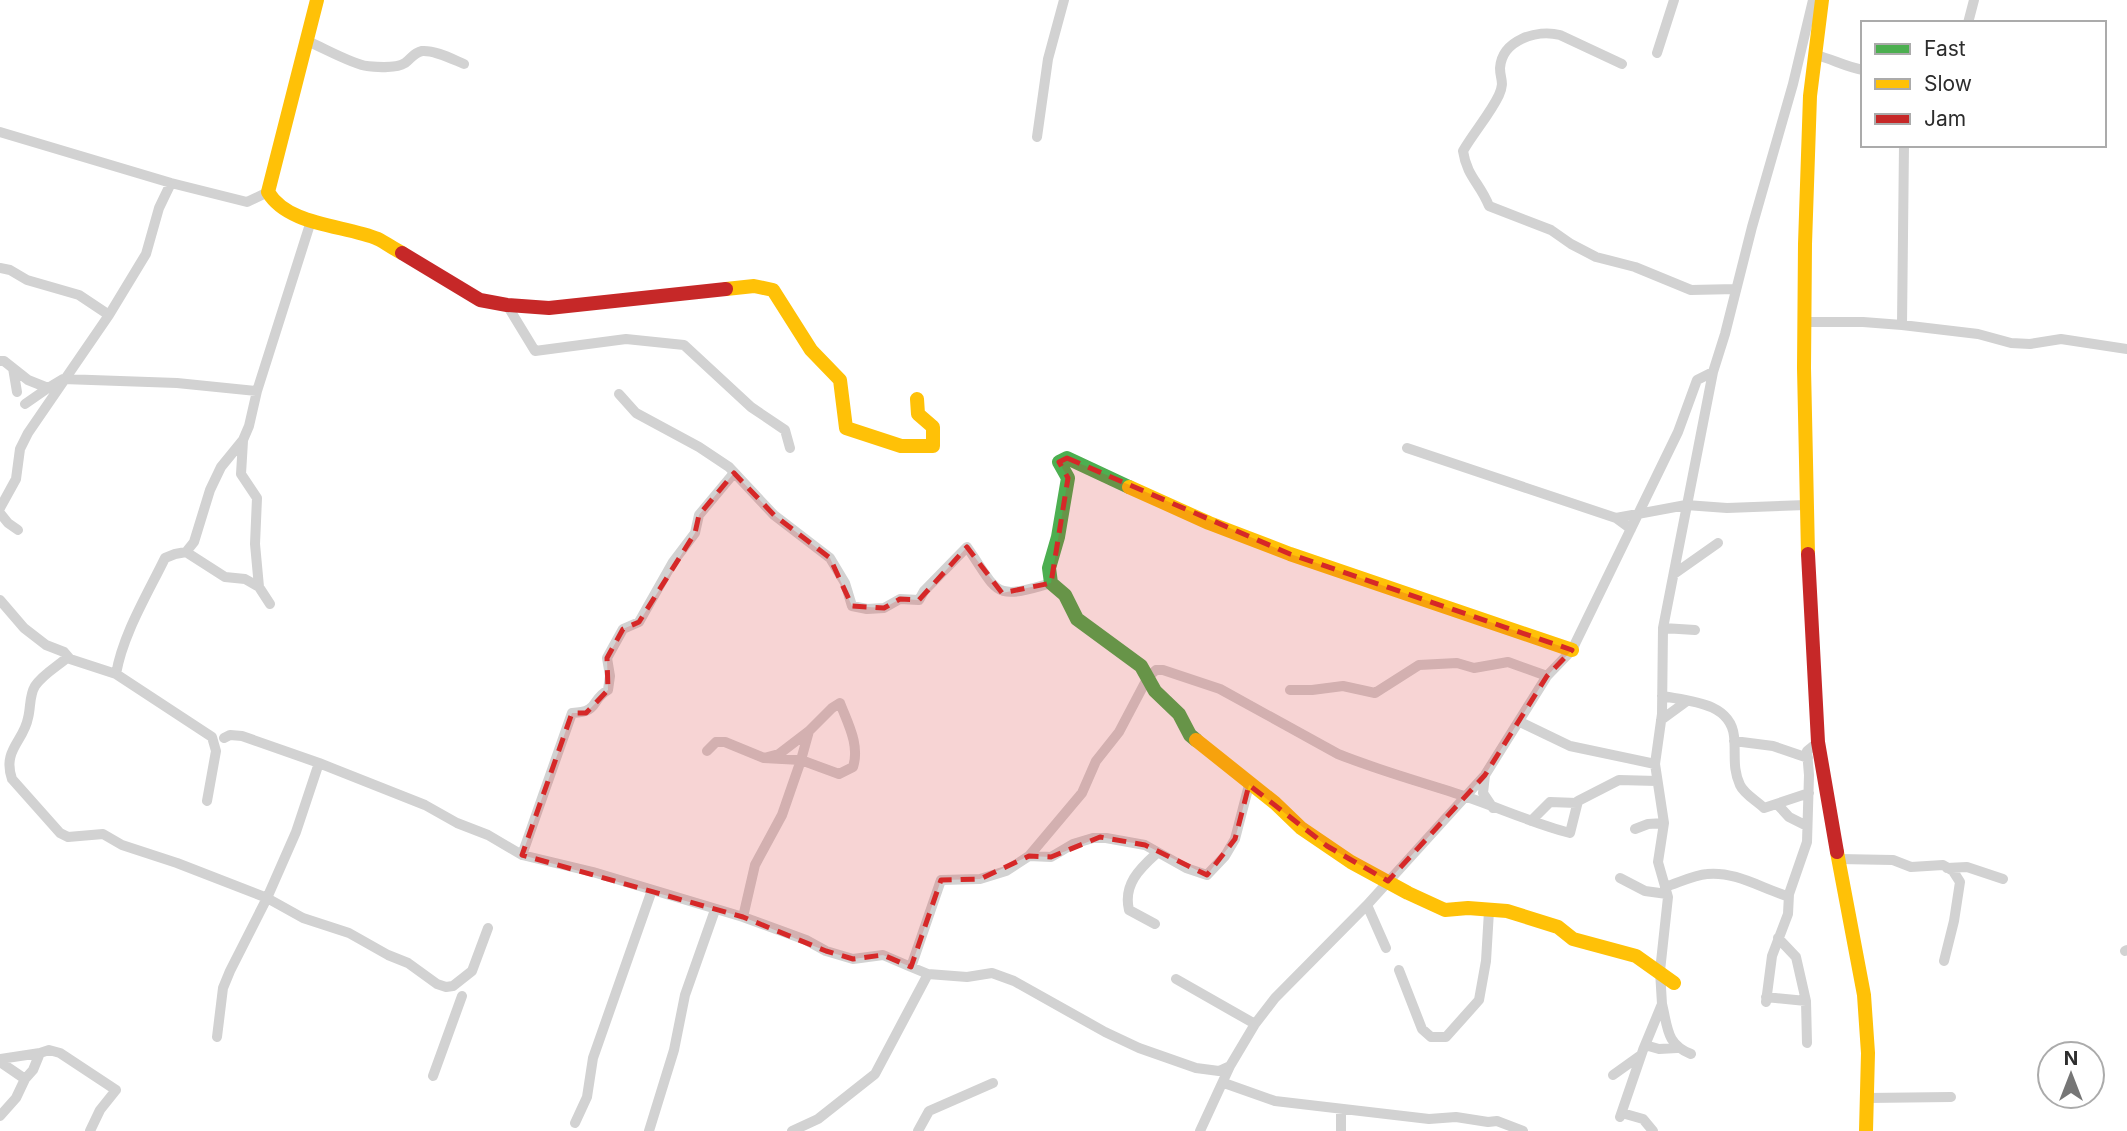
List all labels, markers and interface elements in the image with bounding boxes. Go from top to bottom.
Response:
legend [1861,21,2106,147]
text: Fast [1924,36,1966,61]
text: Slow [1924,71,1972,96]
text: Jam [1924,106,1966,131]
north arrow [2036,1040,2106,1110]
text: N [2064,1047,2078,1070]

